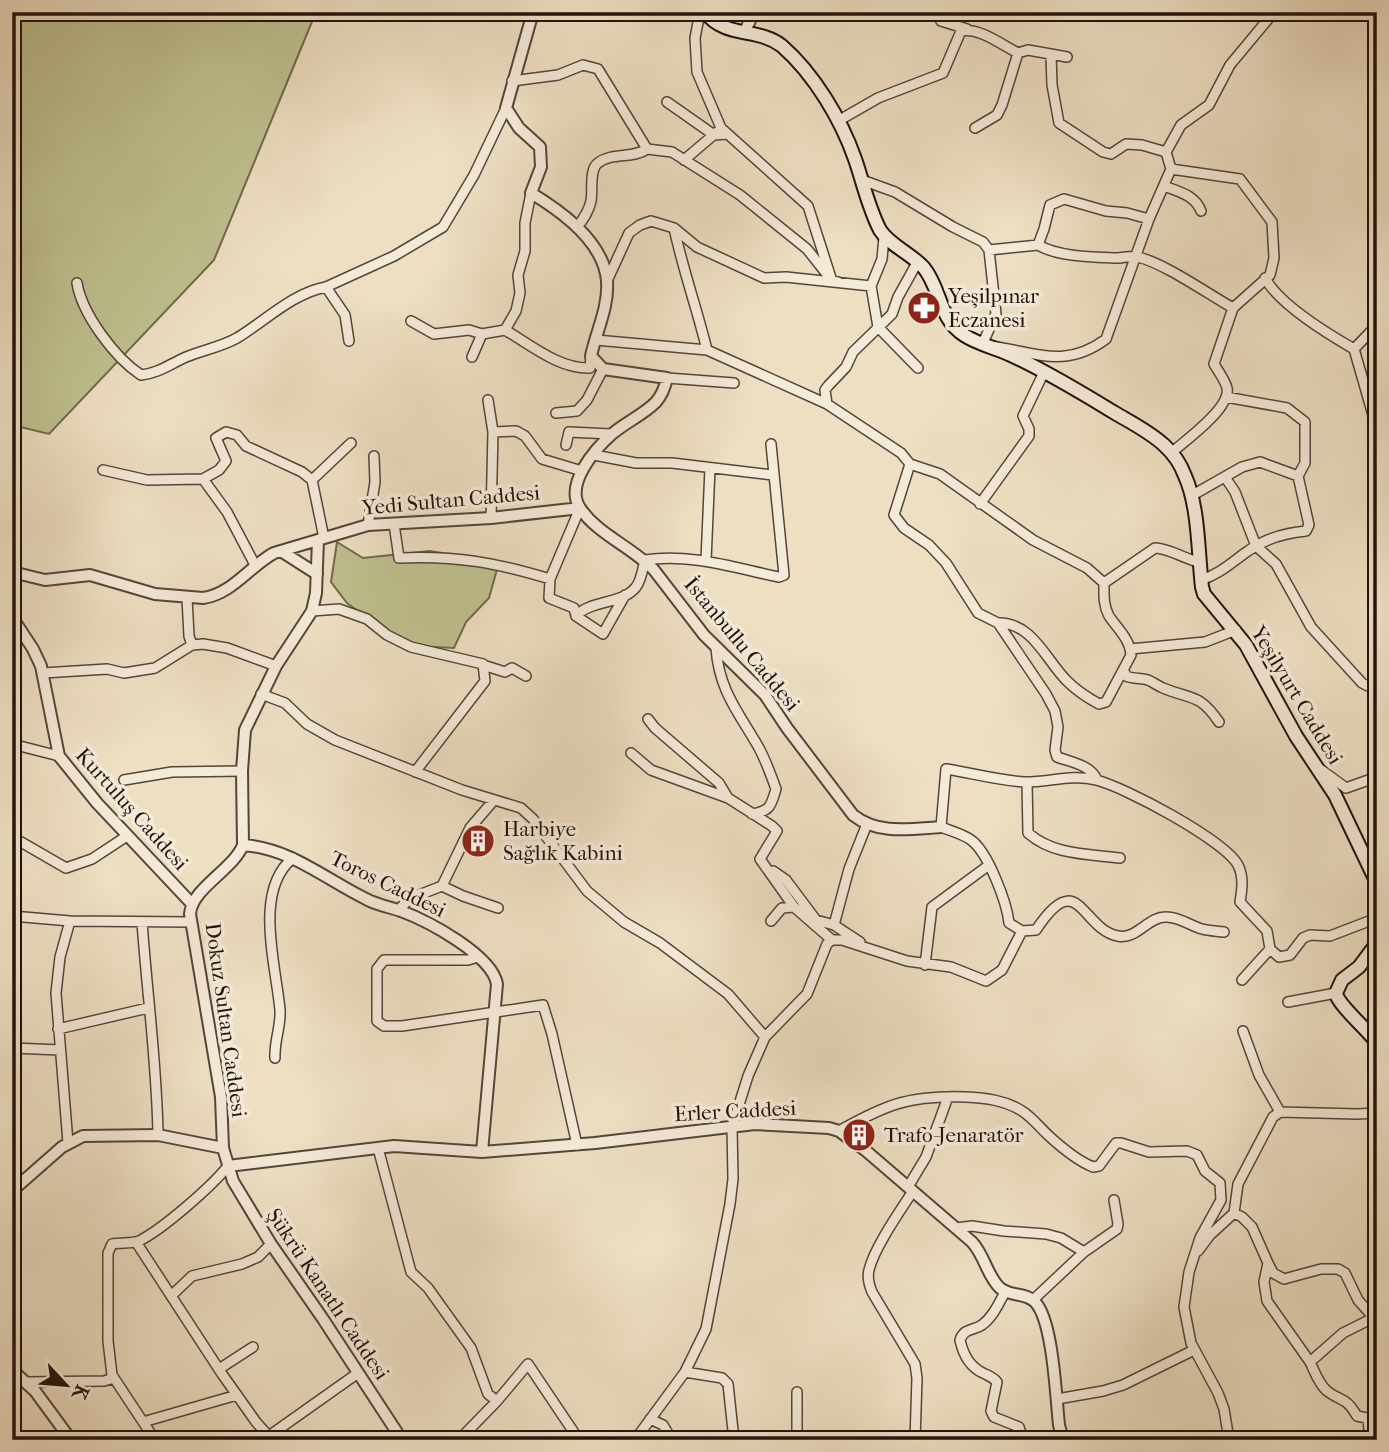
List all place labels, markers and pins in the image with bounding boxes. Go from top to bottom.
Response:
place label: Yeşilpınar Eczanesi [947,284,1039,332]
pharmacy icon: Yeşilpınar Eczanesi [905,289,943,327]
place label: Harbiye Sağlık Kabini [503,817,623,865]
building icon: Harbiye Sağlık Kabini [459,822,497,860]
building icon: Trafo-Jenaratör [840,1116,878,1154]
place label: Trafo-Jenaratör [884,1123,1023,1147]

